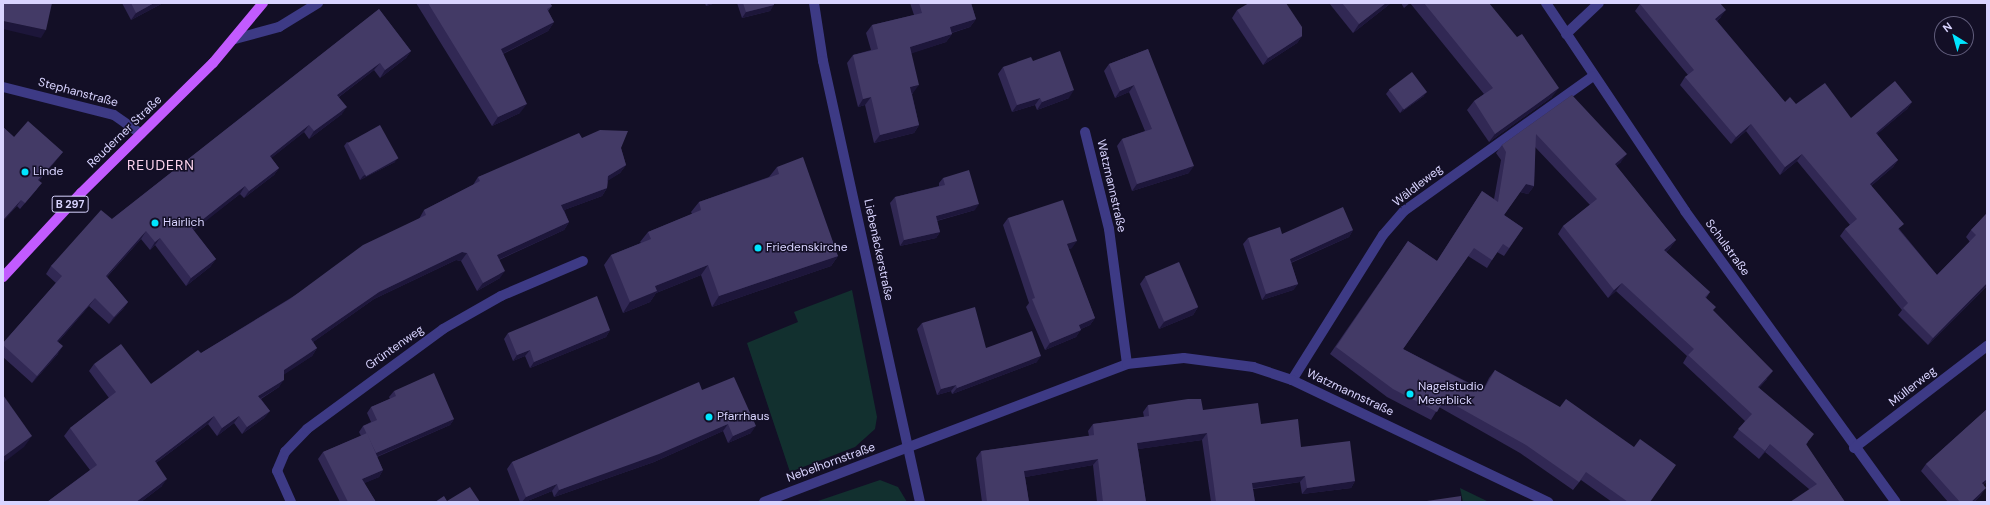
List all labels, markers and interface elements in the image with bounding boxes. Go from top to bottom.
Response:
north arrow [1934,16,1974,56]
text: N [1940,19,1955,35]
street label: Stephanstraße [36,75,120,111]
street label: Reuderner Straße [85,93,165,171]
street label: Watzmannstraße [1093,138,1129,234]
district label: REUDERN [127,157,195,173]
street label: Wäldleweg [1390,162,1446,210]
place label: Linde [33,165,63,179]
marker: Linde [20,167,30,177]
road number: B 297 [51,195,89,213]
street label: Liebenäckerstraße [860,198,896,302]
place label: Hairlich [163,216,204,230]
street label: Schulstraße [1702,217,1752,279]
marker: Hairlich [150,218,160,228]
place label: Friedenskirche [766,241,848,255]
marker: Friedenskirche [753,243,763,253]
street label: Grüntenweg [363,323,427,373]
street label: Müllerweg [1887,364,1939,410]
street label: Watzmannstraße [1304,366,1396,420]
place label: Nagelstudio Meerblick [1418,380,1484,408]
marker: Nagelstudio Meerblick [1405,389,1415,399]
place label: Pfarrhaus [717,410,770,424]
marker: Pfarrhaus [704,412,714,422]
street label: Nebelhornstraße [785,440,877,486]

